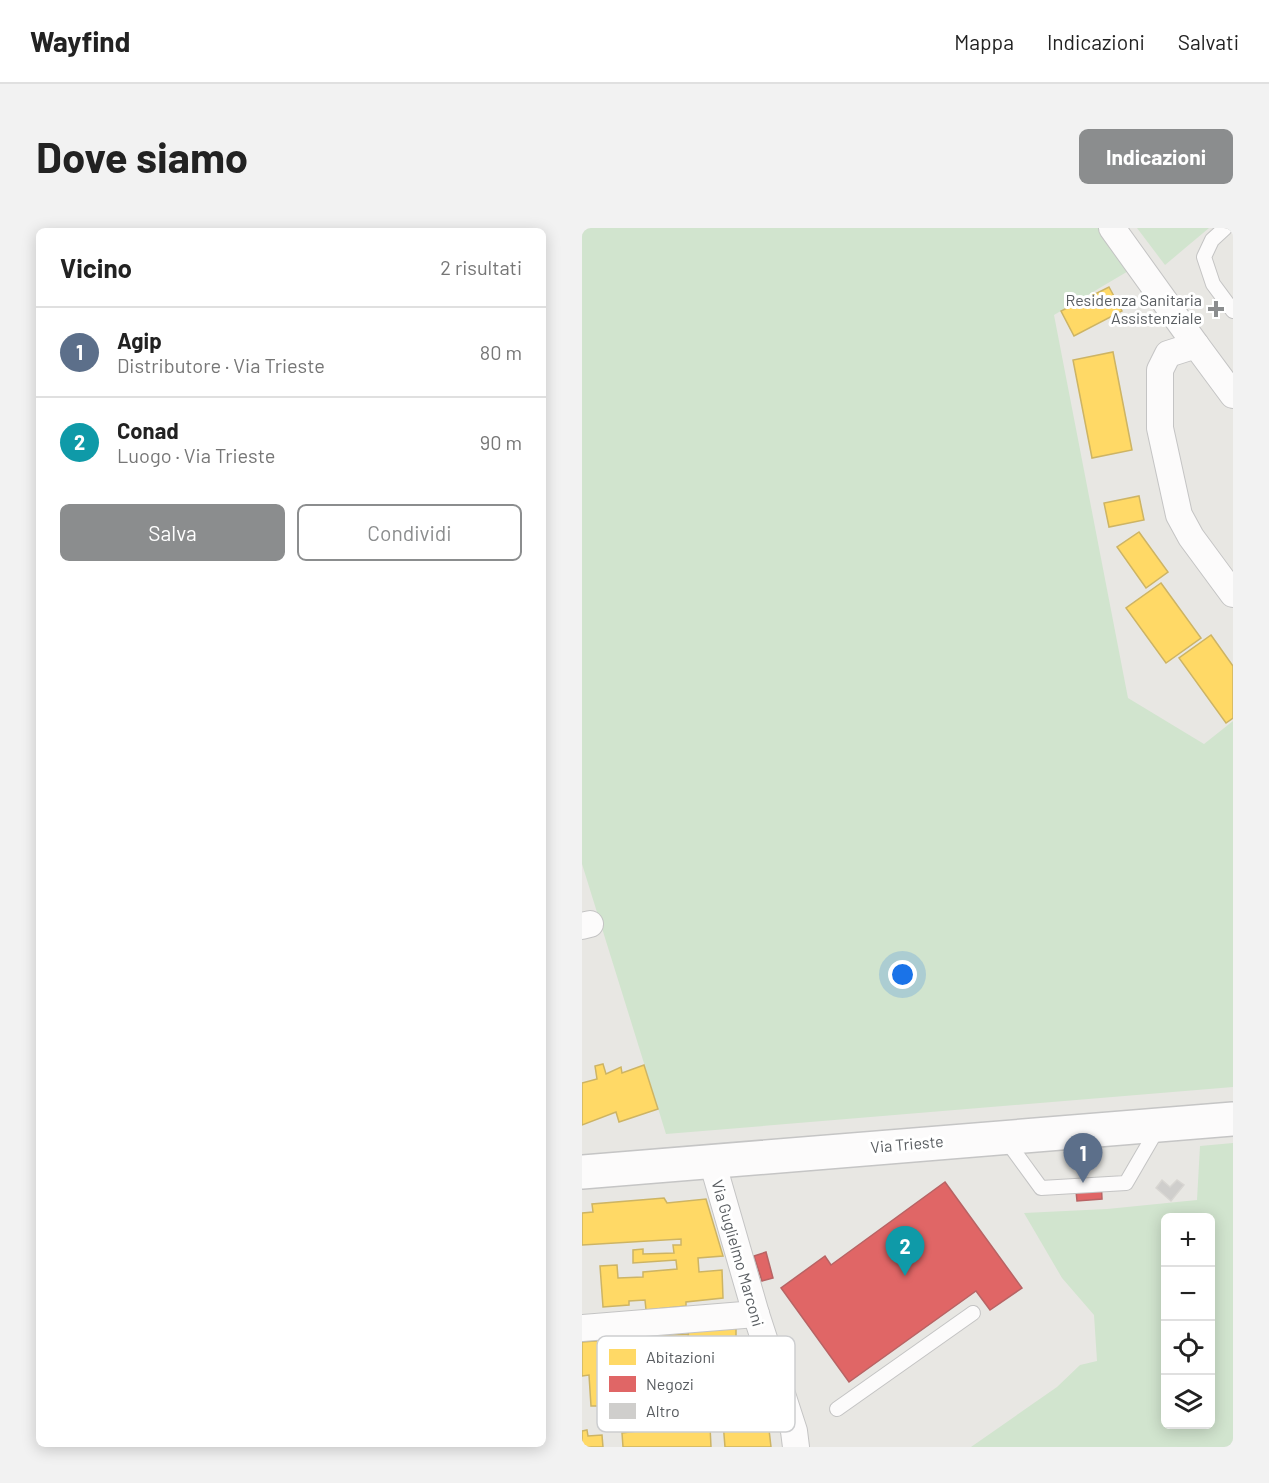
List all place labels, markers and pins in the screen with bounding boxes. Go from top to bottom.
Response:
place label: Residenza Sanitaria Assistenziale [1065,290,1202,327]
marker: Residenza Sanitaria Assistenziale [1207,300,1225,318]
pin: 1 [1064,1134,1102,1183]
pin: 2 [886,1226,924,1276]

